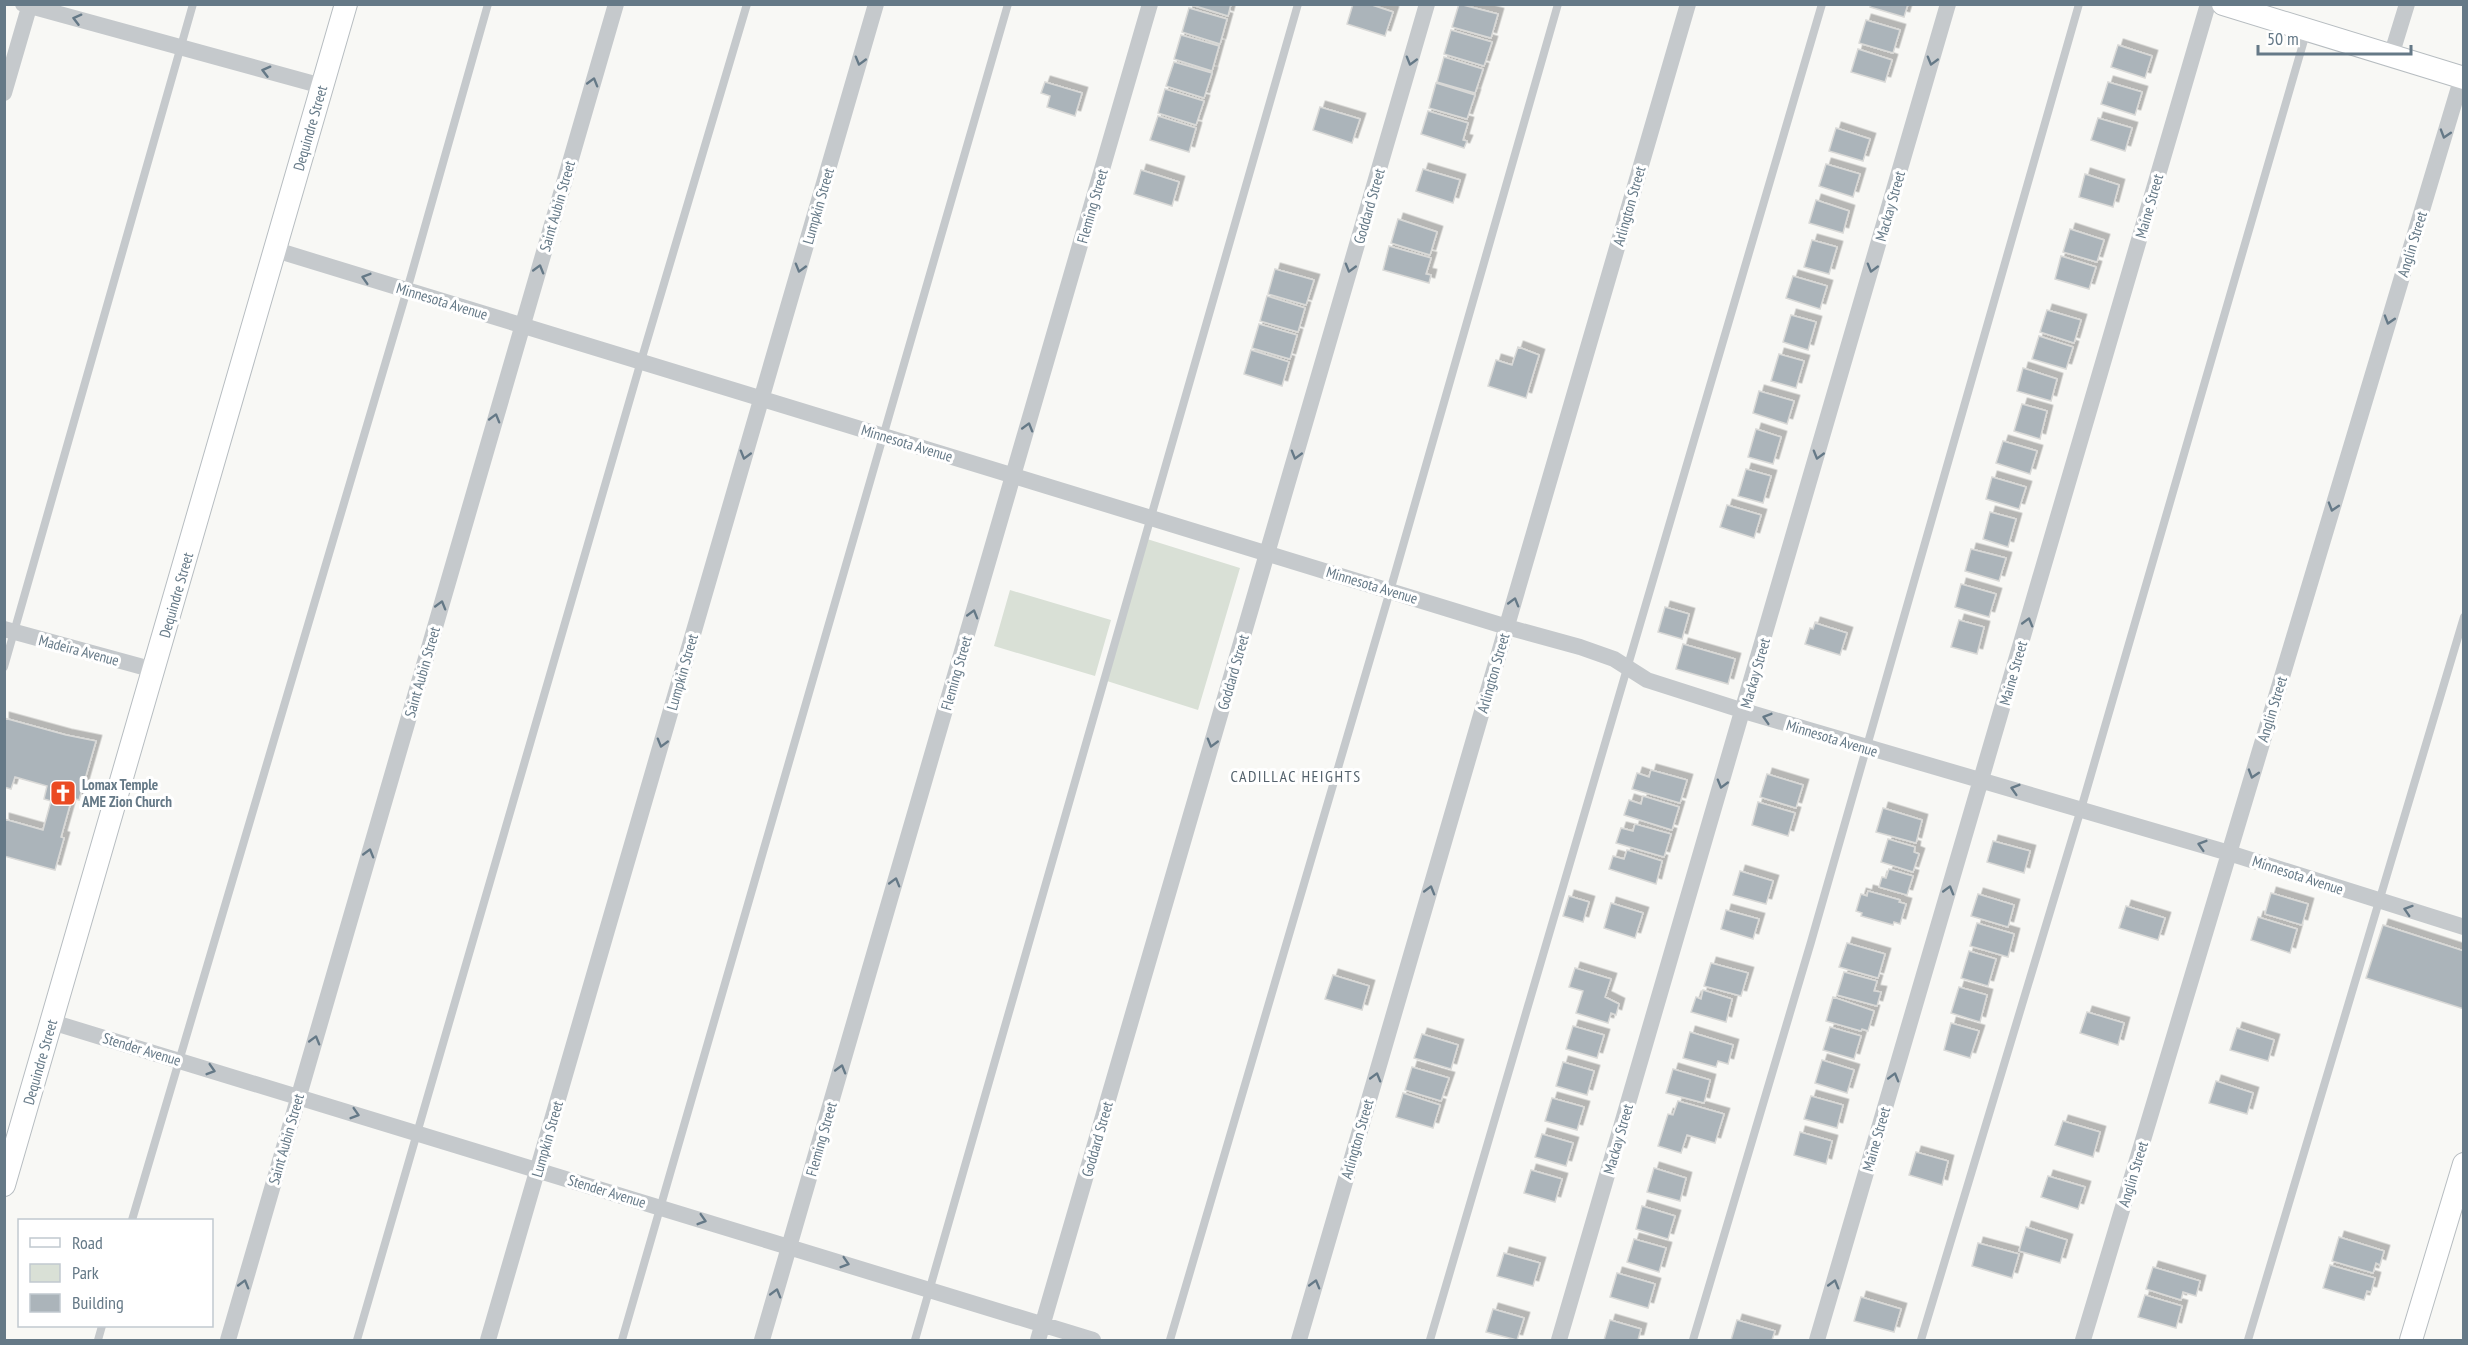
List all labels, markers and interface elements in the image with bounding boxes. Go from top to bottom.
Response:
one-way arrow [73,14,83,27]
scale bar [2258,18,2411,56]
text: 50 m [2267,27,2299,50]
one-way arrow [855,55,867,66]
one-way arrow [1406,55,1418,66]
one-way arrow [1927,55,1939,66]
one-way arrow [261,65,271,78]
one-way arrow [586,77,598,88]
street label: Dequindre Street [289,83,331,173]
one-way arrow [2440,128,2452,138]
street label: Saint Aubin Street [535,159,579,253]
street label: Arlington Street [1609,164,1649,248]
street label: Lumpkin Street [798,166,838,246]
street label: Goddard Street [1349,166,1389,246]
street label: Fleming Street [1072,167,1112,245]
street label: Mackay Street [1871,169,1909,243]
street label: Maine Street [2131,172,2167,240]
street label: Anglin Street [2393,209,2431,279]
one-way arrow [1867,262,1879,273]
one-way arrow [794,263,807,273]
one-way arrow [1345,263,1358,273]
one-way arrow [532,264,544,275]
one-way arrow [361,273,372,285]
street label: Minnesota Avenue [394,278,490,324]
one-way arrow [2384,314,2396,325]
one-way arrow [488,413,501,423]
street label: Minnesota Avenue [859,420,955,466]
one-way arrow [1021,422,1033,433]
one-way arrow [740,449,752,460]
one-way arrow [1291,449,1303,460]
one-way arrow [1813,450,1825,460]
one-way arrow [2328,501,2340,512]
street label: Dequindre Street [155,550,197,640]
street label: Minnesota Avenue [1324,562,1420,608]
one-way arrow [1507,597,1519,608]
one-way arrow [434,600,446,611]
one-way arrow [966,609,978,620]
one-way arrow [2021,617,2033,628]
street label: Saint Aubin Street [400,625,444,719]
street label: Madeira Avenue [37,630,121,670]
street label: Arlington Street [1473,631,1513,715]
street label: Lumpkin Street [662,632,702,712]
street label: Goddard Street [1213,632,1253,712]
street label: Fleming Street [936,634,976,712]
street label: Mackay Street [1736,636,1774,710]
street label: Maine Street [1995,639,2031,707]
street label: Anglin Street [2253,674,2291,744]
one-way arrow [1762,713,1773,725]
street label: Minnesota Avenue [1784,715,1880,761]
one-way arrow [1207,737,1219,748]
one-way arrow [657,738,669,748]
district label: CADILLAC HEIGHTS [1230,766,1362,786]
one-way arrow [2248,768,2260,779]
place label: Lomax Temple AME Zion Church [81,775,172,811]
church icon: Lomax Temple AME Zion Church [48,778,78,808]
one-way arrow [1717,778,1729,789]
one-way arrow [2010,784,2021,796]
one-way arrow [2197,840,2208,852]
one-way arrow [362,848,374,859]
street label: Minnesota Avenue [2250,851,2346,899]
one-way arrow [888,877,900,888]
one-way arrow [1423,885,1435,896]
one-way arrow [1942,885,1954,896]
one-way arrow [2403,904,2414,917]
street label: Dequindre Street [19,1017,61,1107]
street label: Stender Avenue [101,1028,183,1070]
one-way arrow [308,1035,320,1046]
one-way arrow [205,1063,215,1075]
one-way arrow [834,1064,846,1075]
one-way arrow [1368,1072,1381,1082]
one-way arrow [1887,1072,1899,1083]
street label: Saint Aubin Street [264,1092,308,1186]
street label: Arlington Street [1337,1097,1377,1181]
street label: Lumpkin Street [527,1099,567,1179]
street label: Goddard Street [1077,1099,1117,1179]
street label: Fleming Street [801,1100,841,1178]
street label: Mackay Street [1599,1102,1637,1176]
street label: Maine Street [1858,1105,1894,1173]
one-way arrow [349,1107,359,1119]
street label: Anglin Street [2114,1139,2152,1209]
street label: Stender Avenue [566,1170,648,1212]
one-way arrow [696,1213,707,1225]
legend [18,1219,213,1327]
text: Road [72,1231,103,1254]
one-way arrow [839,1256,850,1268]
text: Park [72,1261,99,1284]
one-way arrow [237,1279,249,1290]
one-way arrow [1308,1279,1320,1290]
one-way arrow [1827,1279,1839,1290]
one-way arrow [769,1289,781,1299]
text: Building [72,1291,124,1314]

